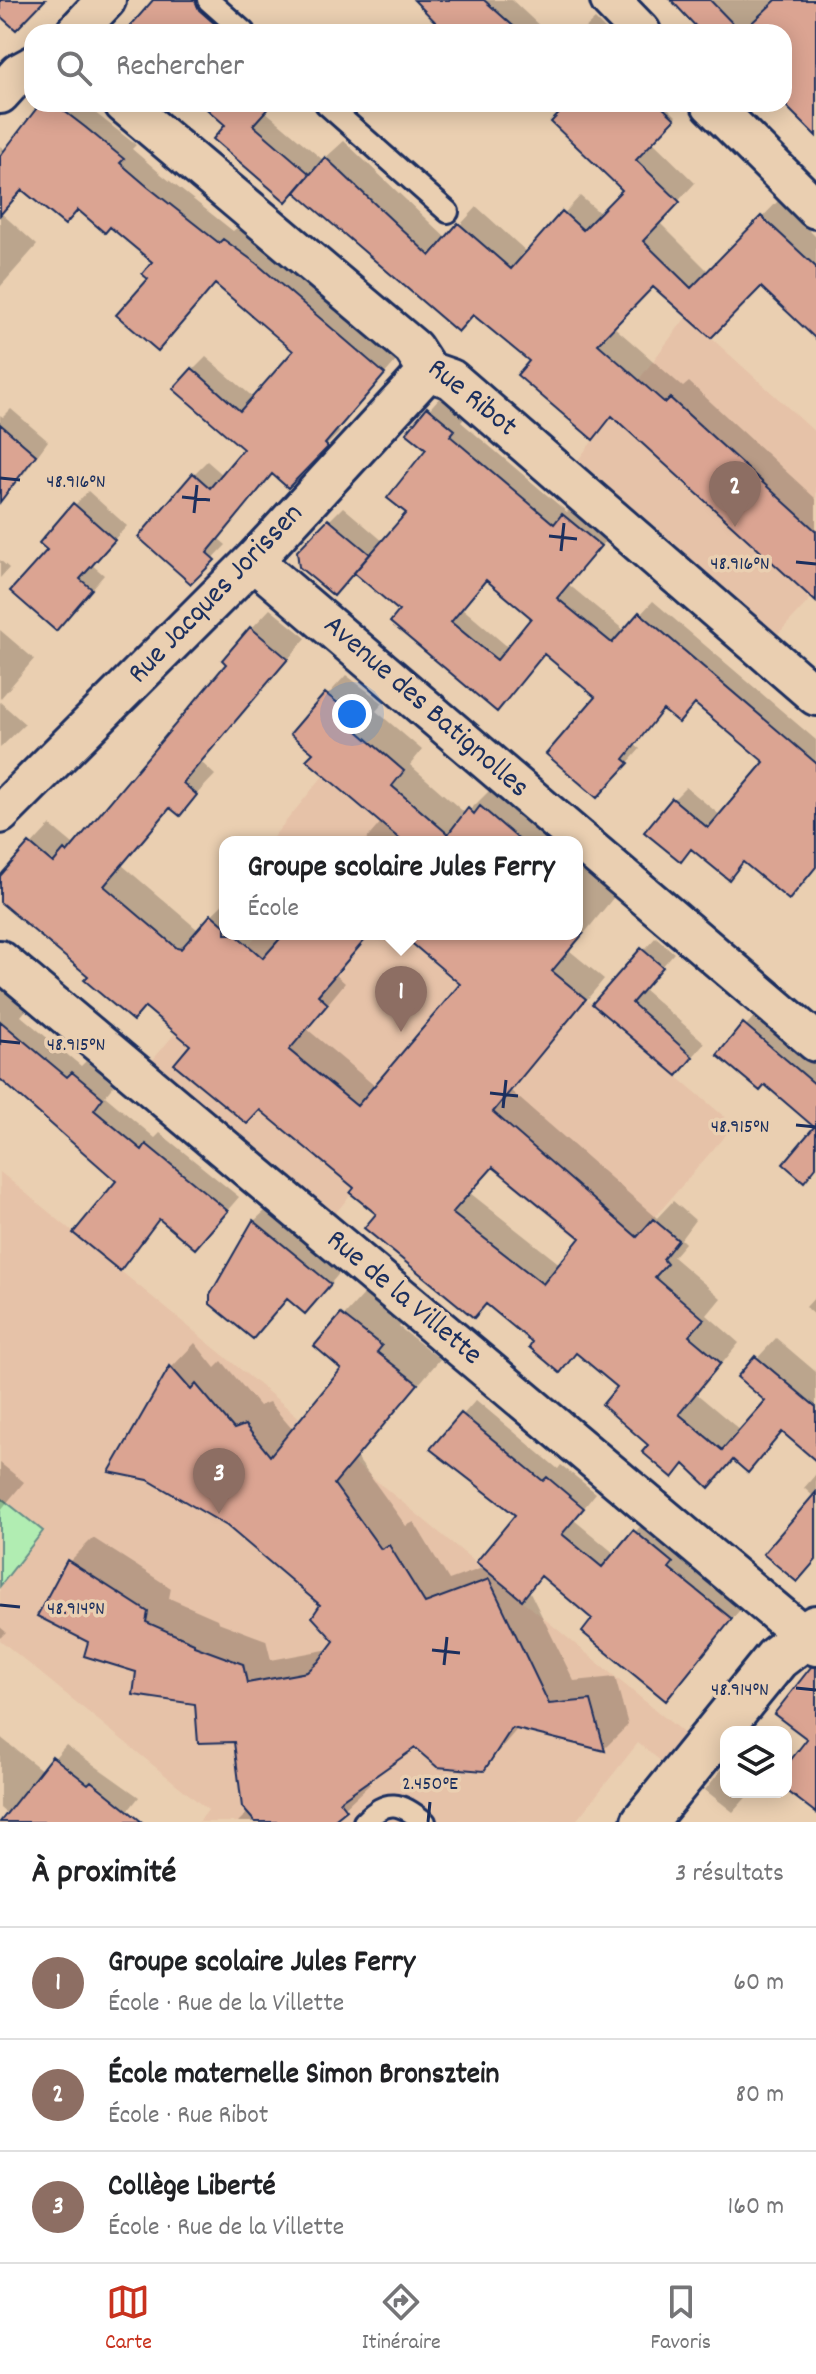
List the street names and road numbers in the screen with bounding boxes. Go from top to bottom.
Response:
street label: Rue Ribot [417,349,525,449]
street label: Rue Jacques Jorissen [119,495,315,695]
street label: Avenue des Batignolles [312,606,538,810]
street label: Rue de la Villette [315,1221,491,1377]

